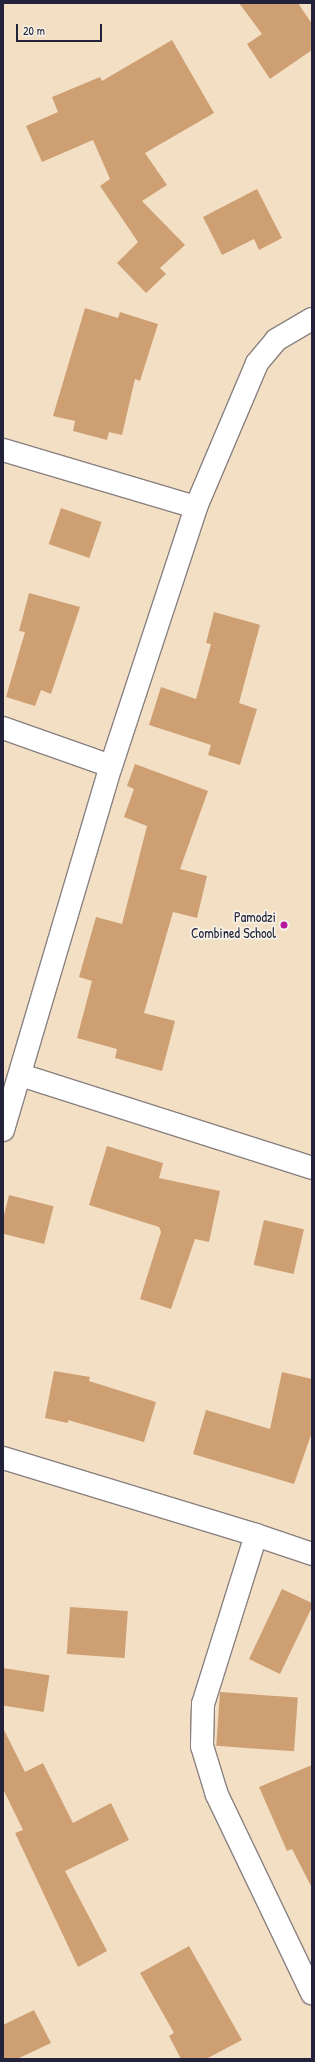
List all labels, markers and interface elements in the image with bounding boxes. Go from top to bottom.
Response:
scale bar [18,16,104,42]
text: 20 m [23,22,45,39]
place label: Pamodzi Combined School [191,909,276,942]
marker: Pamodzi Combined School [279,920,289,930]

